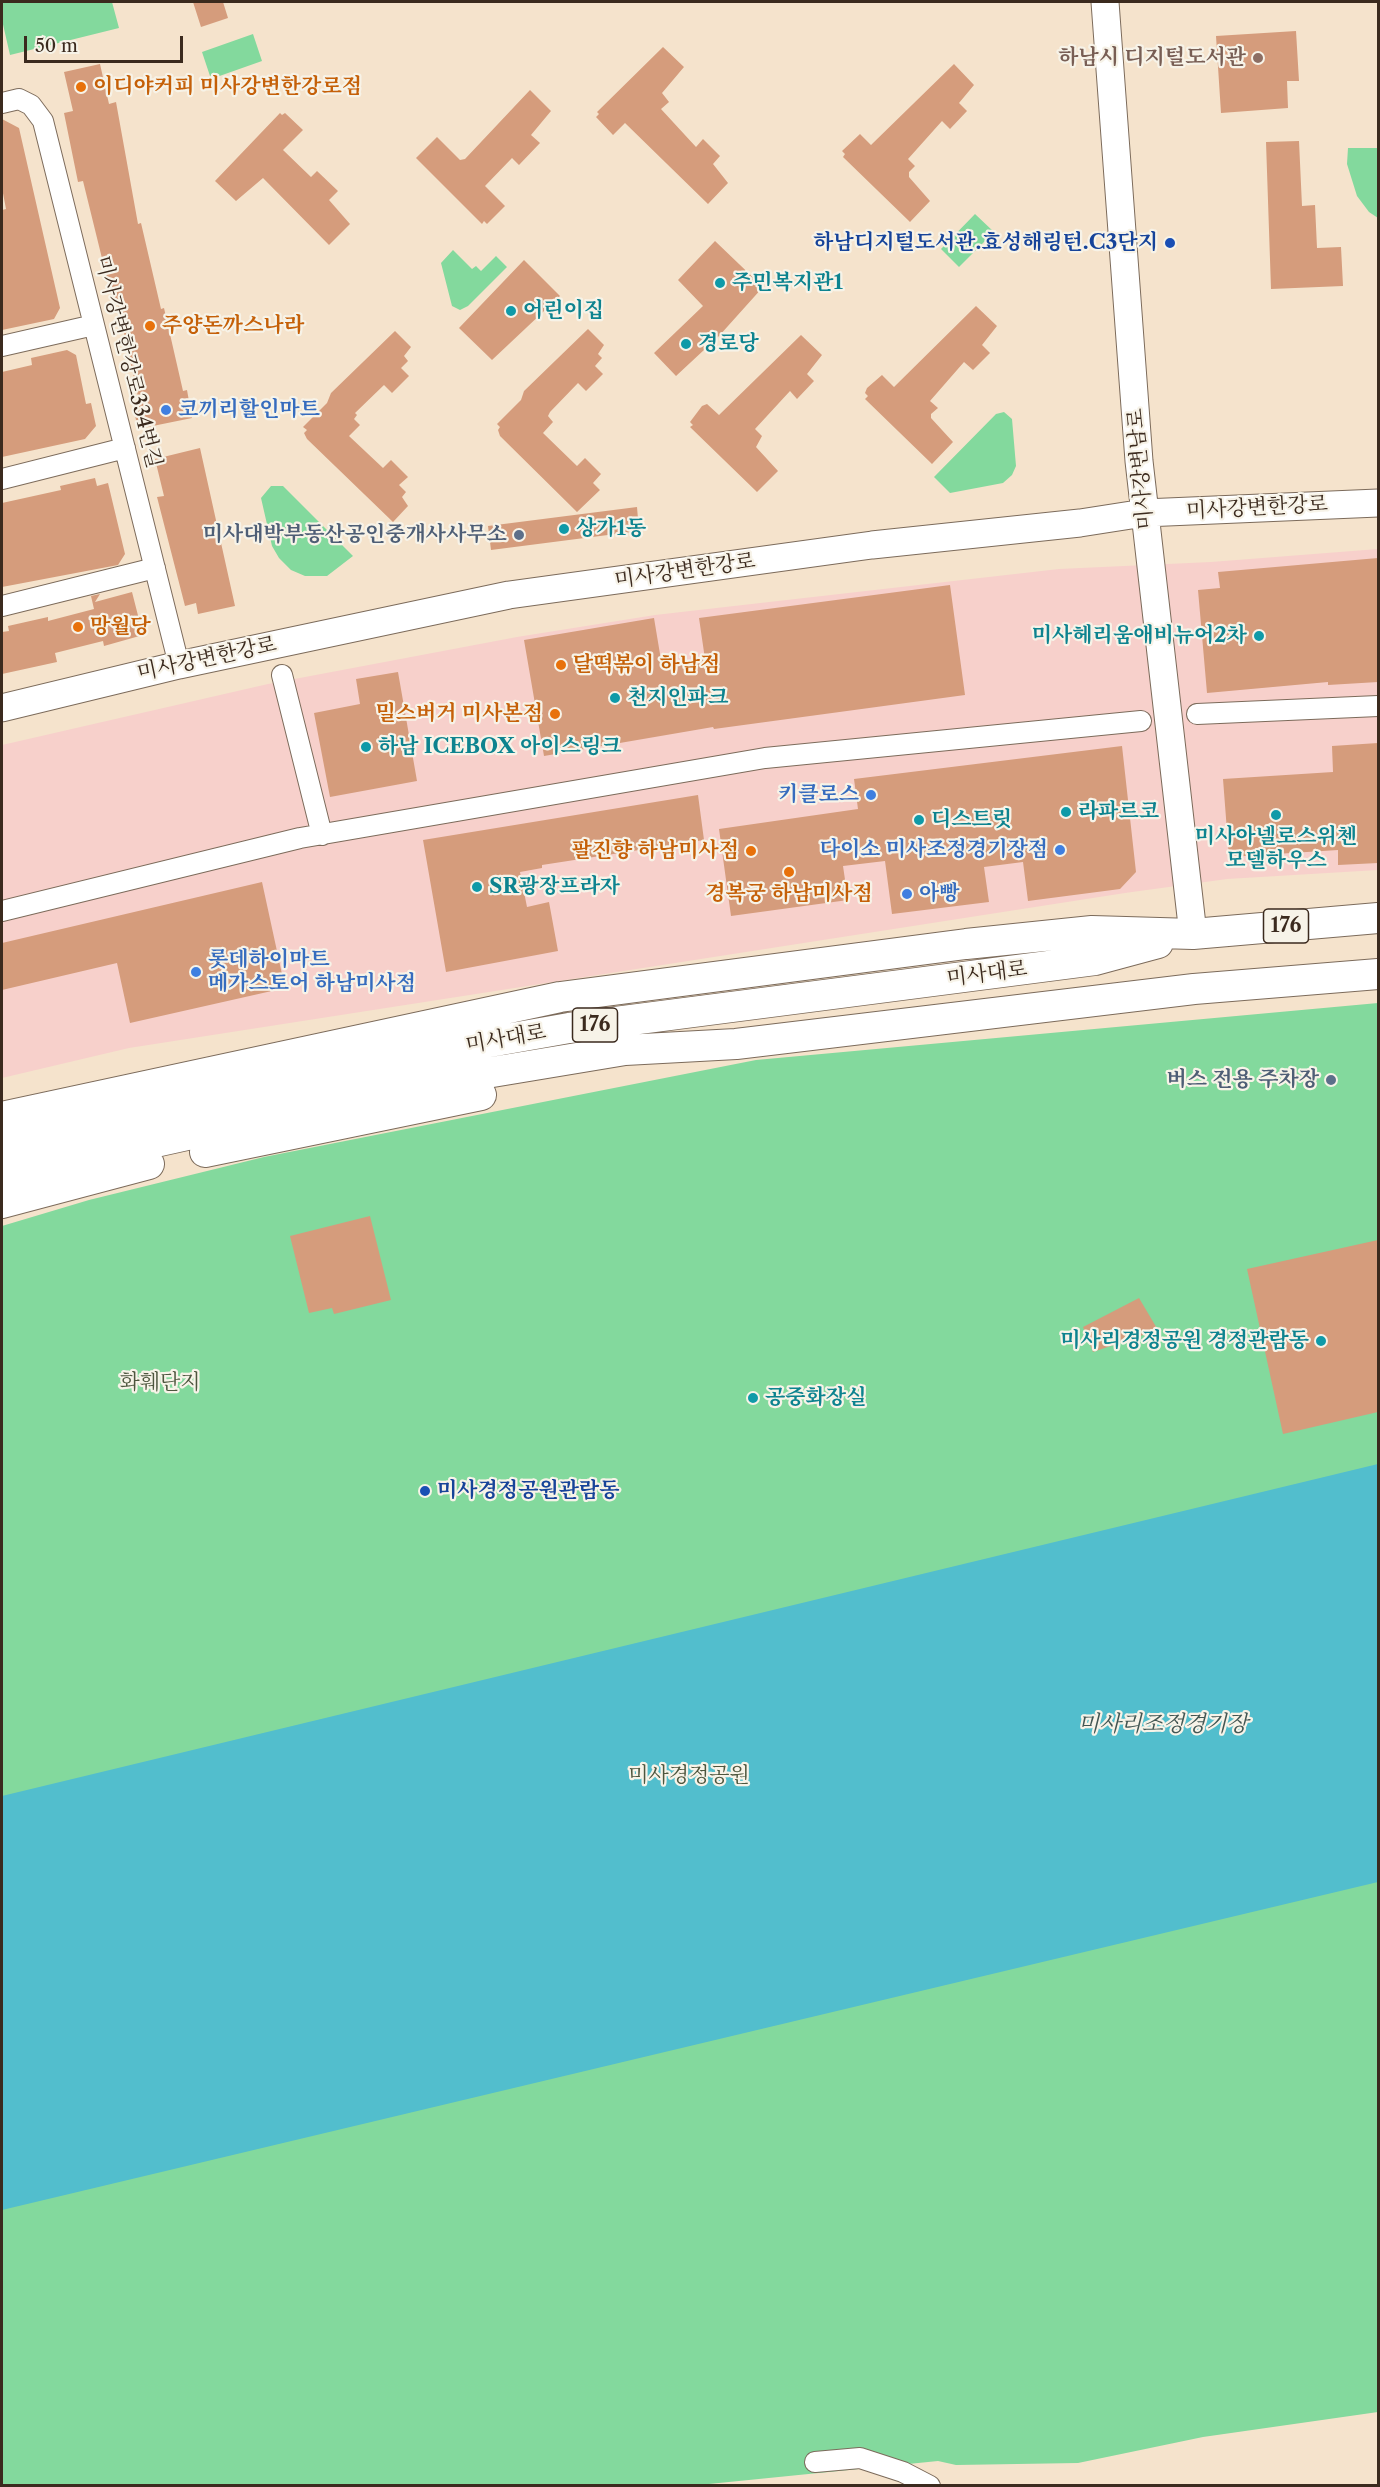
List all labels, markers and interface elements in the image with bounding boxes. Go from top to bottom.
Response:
scale bar [27,24,186,62]
text: 50 m [35,35,78,57]
place label: 하남시 디지털도서관 [1058,45,1246,71]
marker: 하남시 디지털도서관 [1251,51,1265,65]
place label: 이디야커피 미사강변한강로점 [93,74,362,100]
marker: 이디야커피 미사강변한강로점 [74,80,88,94]
place label: 하남디지털도서관.효성해링턴.C3단지 [813,230,1158,256]
marker: 하남디지털도서관.효성해링턴.C3단지 [1163,236,1177,250]
street label: 미사강변한강로334번길 [89,253,167,471]
place label: 주민복지관1 [732,270,843,296]
marker: 주민복지관1 [713,276,727,290]
place label: 어린이집 [523,298,604,324]
marker: 어린이집 [504,304,518,318]
place label: 주양돈까스나라 [162,313,304,339]
marker: 주양돈까스나라 [143,319,157,333]
place label: 경로당 [698,331,759,357]
marker: 경로당 [679,337,693,351]
place label: 코끼리할인마트 [178,397,320,423]
marker: 코끼리할인마트 [159,403,173,417]
street label: 미사강변남로 [1123,407,1159,531]
street label: 미사강변한강로 [1185,492,1329,524]
place label: 상가1동 [576,516,646,542]
place label: 미사대박부동산공인중개사사무소 [203,522,507,548]
marker: 상가1동 [557,522,571,536]
marker: 미사대박부동산공인중개사사무소 [512,528,526,542]
street label: 미사강변한강로 [613,549,757,593]
place label: 망월당 [90,614,151,640]
marker: 망월당 [71,620,85,634]
place label: 미사헤리움애비뉴어2차 [1032,623,1247,649]
marker: 미사헤리움애비뉴어2차 [1252,629,1266,643]
street label: 미사강변한강로 [135,632,279,686]
place label: 달떡볶이 하남점 [573,652,720,678]
marker: 달떡볶이 하남점 [554,658,568,672]
place label: 천지인파크 [627,685,728,711]
marker: 천지인파크 [608,691,622,705]
place label: 밀스버거 미사본점 [375,701,543,727]
marker: 밀스버거 미사본점 [548,707,562,721]
place label: 하남 ICEBOX 아이스링크 [378,734,621,760]
marker: 하남 ICEBOX 아이스링크 [359,740,373,754]
place label: 키클로스 [778,782,859,808]
marker: 키클로스 [864,788,878,802]
place label: 라파르코 [1078,799,1159,825]
marker: 라파르코 [1059,805,1073,819]
place label: 디스트릿 [931,807,1012,833]
marker: 미사아넬로스위첸 모델하우스 [1269,808,1283,822]
marker: 디스트릿 [912,813,926,827]
place label: 미사아넬로스위첸 모델하우스 [1195,824,1357,874]
place label: 다이소 미사조정경기장점 [820,837,1048,863]
place label: 팔진향 하남미사점 [571,838,739,864]
marker: 다이소 미사조정경기장점 [1053,843,1067,857]
marker: 팔진향 하남미사점 [744,844,758,858]
marker: 경복궁 하남미사점 [782,865,796,879]
place label: SR광장프라자 [489,874,620,900]
marker: SR광장프라자 [470,880,484,894]
place label: 경복궁 하남미사점 [705,881,873,907]
place label: 아빵 [919,881,960,907]
marker: 아빵 [900,887,914,901]
road number: 176 [1264,909,1308,943]
place label: 롯데하이마트 메가스토어 하남미사점 [208,947,416,997]
street label: 미사대로 [945,957,1029,991]
marker: 롯데하이마트 메가스토어 하남미사점 [189,965,203,979]
road number: 176 [572,1008,618,1042]
street label: 미사대로 [464,1020,548,1058]
place label: 버스 전용 주차장 [1166,1067,1319,1093]
marker: 버스 전용 주차장 [1324,1073,1338,1087]
place label: 미사리경정공원 경정관람동 [1060,1328,1309,1354]
marker: 미사리경정공원 경정관람동 [1314,1334,1328,1348]
park label: 화훼단지 [119,1370,201,1396]
place label: 공중화장실 [765,1385,866,1411]
marker: 공중화장실 [746,1391,760,1405]
place label: 미사경정공원관람동 [437,1478,620,1504]
marker: 미사경정공원관람동 [418,1484,432,1498]
water label: 미사리조정경기장 [1078,1712,1248,1738]
park label: 미사경정공원 [628,1763,750,1789]

